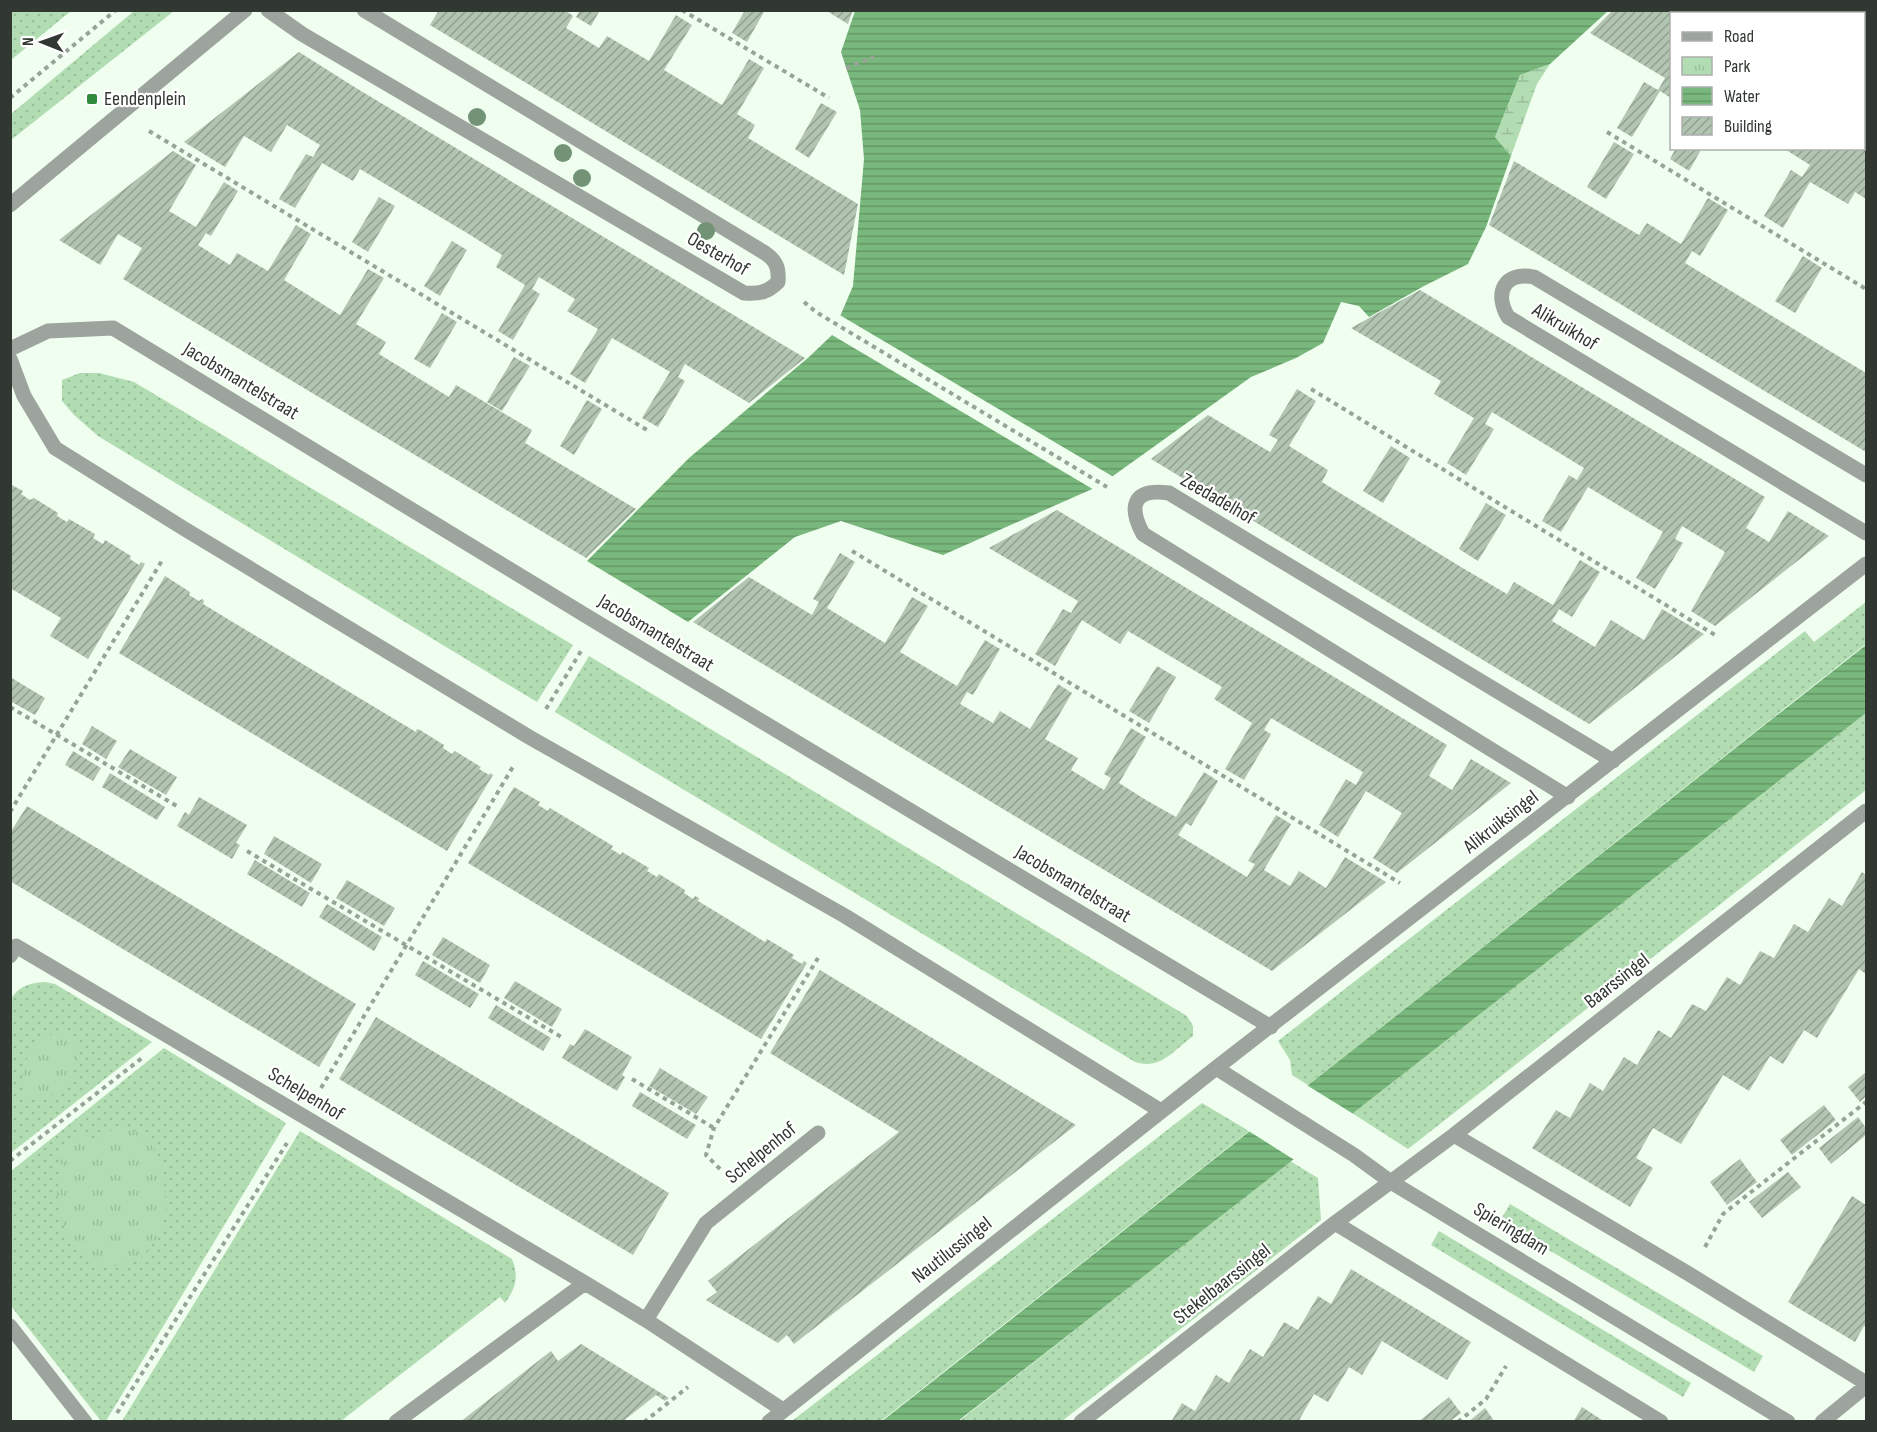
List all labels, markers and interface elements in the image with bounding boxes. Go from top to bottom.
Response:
north arrow [12,12,72,72]
legend [1670,12,1865,150]
text: Road [1724,26,1754,47]
text: N [19,37,38,46]
text: Park [1724,56,1750,77]
text: Water [1724,86,1760,107]
place label: Eendenplein [104,87,186,111]
marker: Eendenplein [85,92,99,106]
text: Building [1724,116,1772,137]
street label: Oesterhof [683,227,753,281]
street label: Alikruikhof [1527,298,1602,356]
street label: Jacobsmantelstraat [178,337,303,425]
street label: Zeedadelhof [1176,468,1260,530]
street label: Jacobsmantelstraat [593,589,718,677]
street label: Alikruiksingel [1458,785,1543,859]
street label: Jacobsmantelstraat [1010,840,1135,928]
street label: Baarssingel [1580,948,1654,1014]
street label: Schelpenhof [264,1062,349,1126]
street label: Schelpenhof [721,1117,801,1189]
street label: Spieringdam [1469,1197,1553,1261]
street label: Nautilussingel [907,1212,997,1288]
street label: Stekelbaarssingel [1169,1239,1275,1329]

